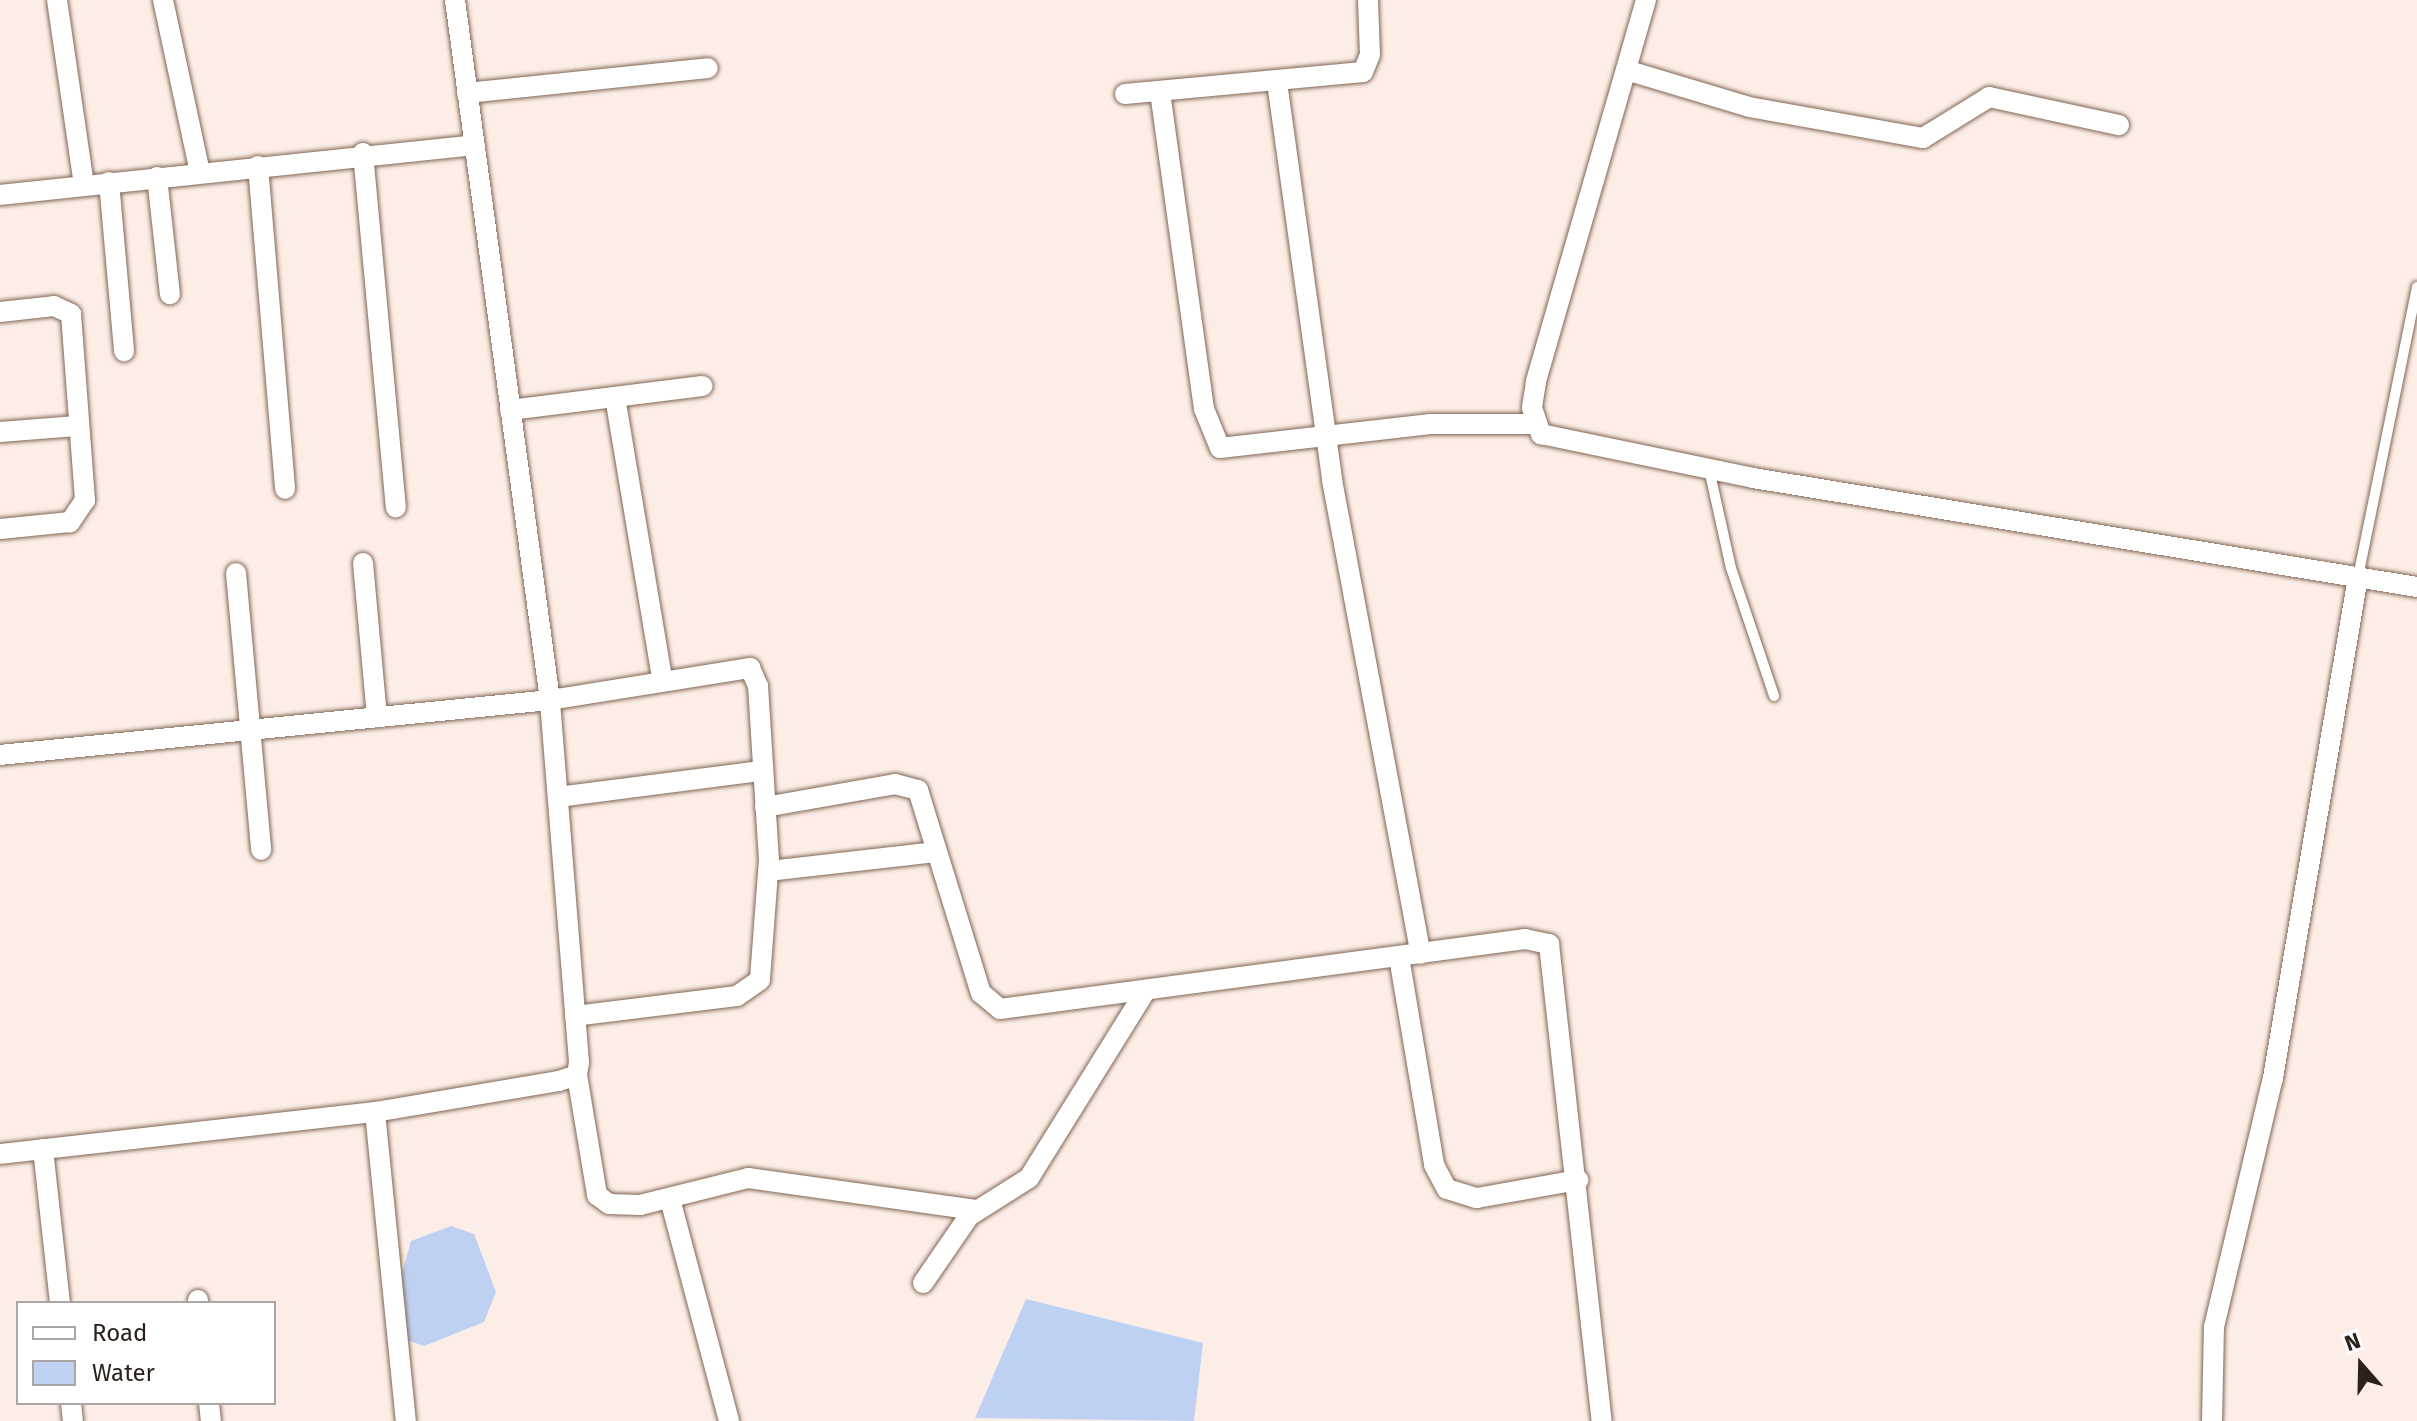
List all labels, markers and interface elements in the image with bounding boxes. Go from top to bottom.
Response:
legend [16,1301,276,1405]
text: Road [92,1319,147,1347]
north arrow [2321,1325,2401,1405]
text: N [2341,1327,2364,1357]
text: Water [92,1359,155,1387]

